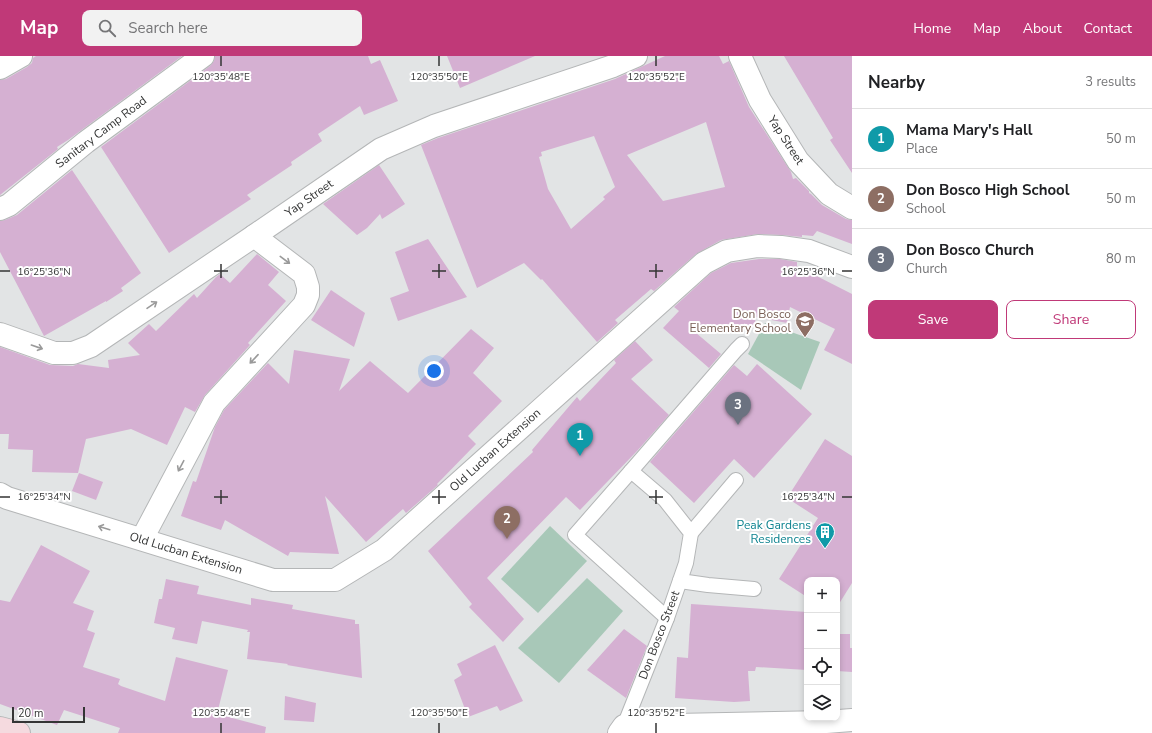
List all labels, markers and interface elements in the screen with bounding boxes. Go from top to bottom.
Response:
search box [82,10,362,46]
text: Map [20,15,58,41]
icon: search [96,17,118,39]
text: Search here [128,18,208,38]
text: Home [913,19,951,38]
text: Map [973,19,1001,38]
text: About [1023,19,1062,38]
text: Contact [1084,19,1132,38]
text: 120°35'48"E [192,70,250,84]
text: 120°35'50"E [410,70,468,84]
text: 120°35'52"E [627,70,685,84]
text: Nearby [868,71,925,94]
text: 3 results [1085,73,1136,91]
street label: Sanitary Camp Road [52,92,150,172]
street label: Yap Street [764,112,808,168]
text: Mama Mary's Hall [906,120,1032,140]
text: 1 [877,130,885,148]
text: 50 m [1106,130,1136,148]
text: Place [906,140,938,158]
street label: Yap Street [281,175,337,221]
text: Don Bosco High School [906,180,1070,200]
text: 2 [877,190,885,208]
text: 50 m [1106,190,1136,208]
text: School [906,200,946,218]
text: Don Bosco Church [906,240,1034,260]
text: 3 [877,250,885,268]
text: 80 m [1106,250,1136,268]
one-way arrow [279,255,290,264]
text: Church [906,260,947,278]
text: 16°25'36"N [17,265,71,279]
text: 16°25'36"N [781,265,835,279]
button: Save [868,300,998,339]
button: Share [1006,300,1136,339]
one-way arrow [146,301,157,309]
place label: Don Bosco Elementary School [690,306,791,336]
school or university icon: Don Bosco Elementary School [794,310,816,338]
one-way arrow [30,344,43,351]
one-way arrow [249,354,258,365]
your location [424,361,444,381]
pin: 3 [725,392,751,425]
street label: Old Lucban Extension [446,405,544,495]
pin: 1 [567,423,593,456]
one-way arrow [176,459,184,471]
text: 16°25'34"N [17,490,71,504]
text: 16°25'34"N [781,490,835,504]
pin: 2 [494,506,520,539]
place label: Peak Gardens Residences [737,517,811,547]
building icon: Peak Gardens Residences [814,521,836,549]
one-way arrow [98,524,111,531]
street label: Old Lucban Extension [128,528,244,578]
map controls [804,577,840,721]
button: + [804,577,840,613]
street label: Don Bosco Street [635,588,684,682]
button: − [804,613,840,649]
button: locate [804,649,840,685]
button: layers [804,685,840,721]
scale bar [12,705,85,724]
text: 20 m [18,706,43,721]
text: 120°35'48"E [192,706,250,720]
text: 120°35'50"E [410,706,468,720]
text: 120°35'52"E [627,706,685,720]

